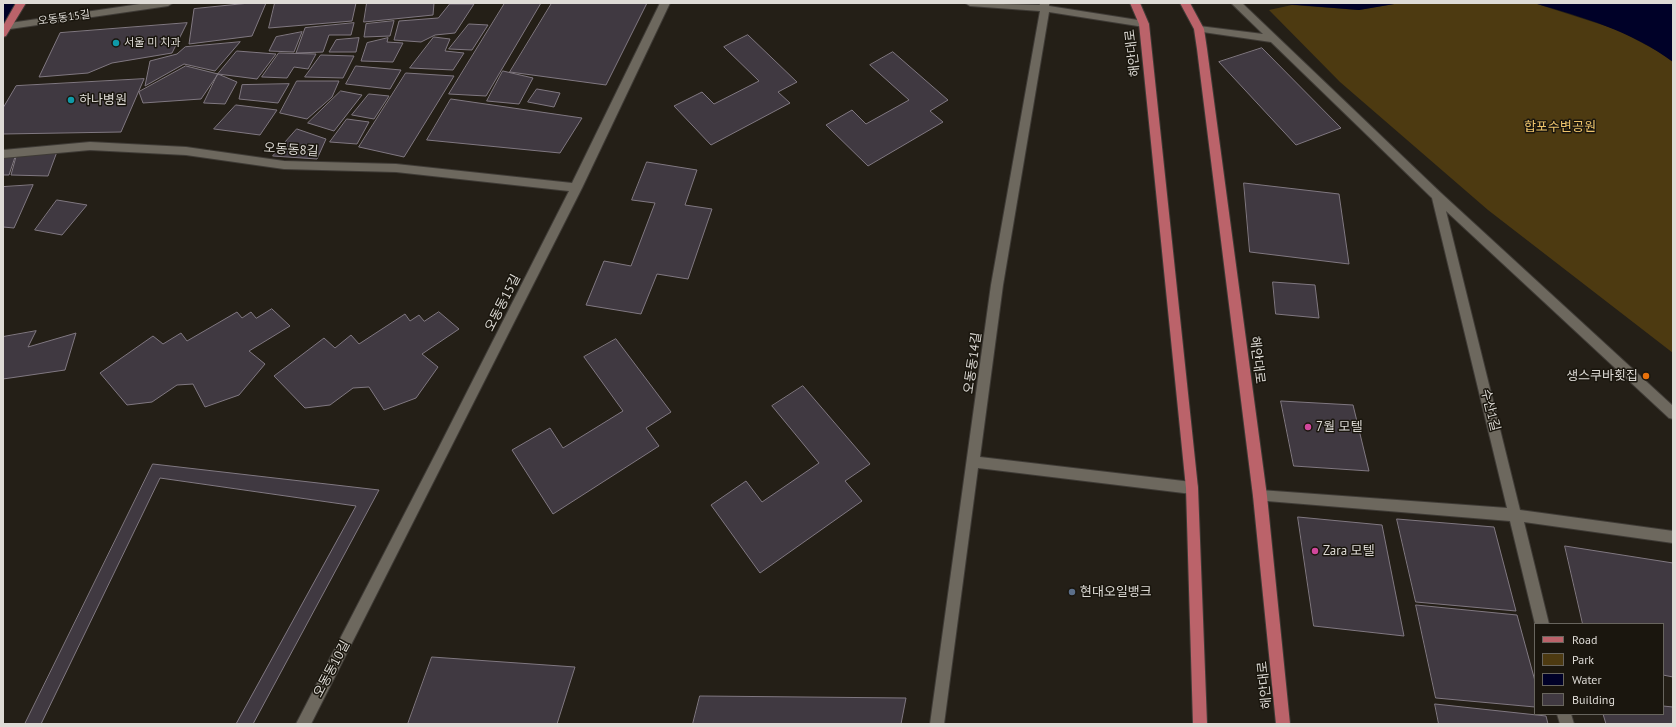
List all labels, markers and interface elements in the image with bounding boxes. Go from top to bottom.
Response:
street label: 오동동15길 [37,8,91,28]
street label: 해안대로 [1122,28,1144,78]
place label: 서울 미 치과 [124,36,180,50]
marker: 서울 미 치과 [111,38,121,48]
place label: 하나병원 [79,92,127,108]
marker: 하나병원 [66,95,76,105]
park label: 합포수변공원 [1524,119,1596,135]
street label: 오동동8길 [263,140,319,160]
street label: 오동동15길 [482,272,524,334]
street label: 오동동14길 [961,331,985,395]
street label: 해안대로 [1246,335,1268,385]
place label: 생스쿠바횟집 [1566,368,1638,384]
marker: 생스쿠바횟집 [1641,371,1651,381]
street label: 수산1길 [1477,387,1503,433]
place label: 7월 모텔 [1316,419,1362,435]
marker: 7월 모텔 [1303,422,1313,432]
place label: Zara 모텔 [1323,543,1375,559]
marker: Zara 모텔 [1310,546,1320,556]
place label: 현대오일뱅크 [1080,584,1152,600]
marker: 현대오일뱅크 [1067,587,1077,597]
legend [1534,623,1664,715]
text: Road [1572,632,1597,647]
street label: 오동동10길 [311,638,353,700]
text: Park [1572,652,1594,667]
street label: 해안대로 [1255,660,1275,710]
text: Water [1572,672,1602,687]
text: Building [1572,692,1615,707]

